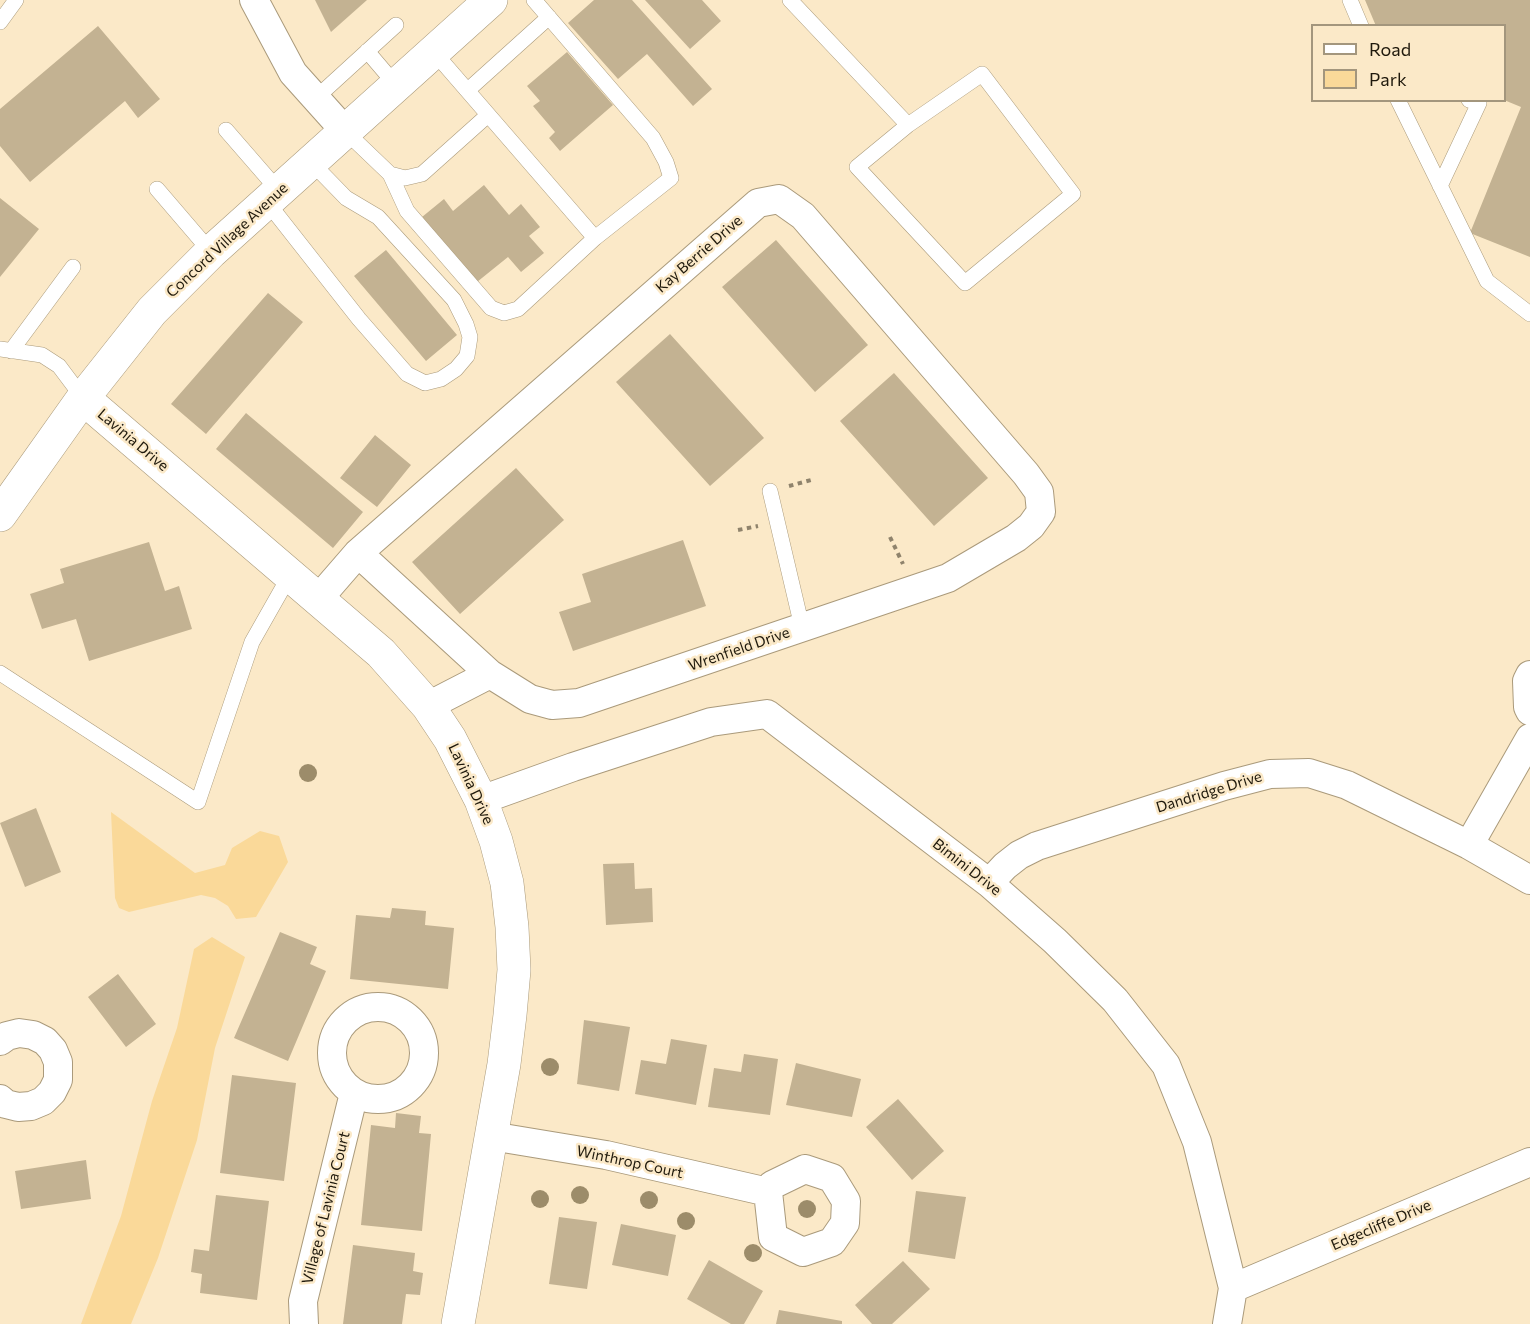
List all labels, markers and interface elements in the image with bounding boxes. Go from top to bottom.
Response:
legend [1311,24,1506,102]
text: Road [1369,38,1411,60]
text: Park [1369,68,1407,90]
street label: Concord Village Avenue [162,179,292,301]
street label: Kay Berrie Drive [652,212,746,296]
street label: Lavinia Drive [94,405,172,475]
street label: Wrenfield Drive [686,623,792,675]
street label: Lavinia Drive [444,741,498,827]
street label: Dandridge Drive [1154,767,1264,817]
street label: Bimini Drive [929,835,1005,899]
street label: Village of Lavinia Court [298,1130,354,1286]
street label: Winthrop Court [575,1142,685,1182]
street label: Edgecliffe Drive [1328,1196,1434,1254]

